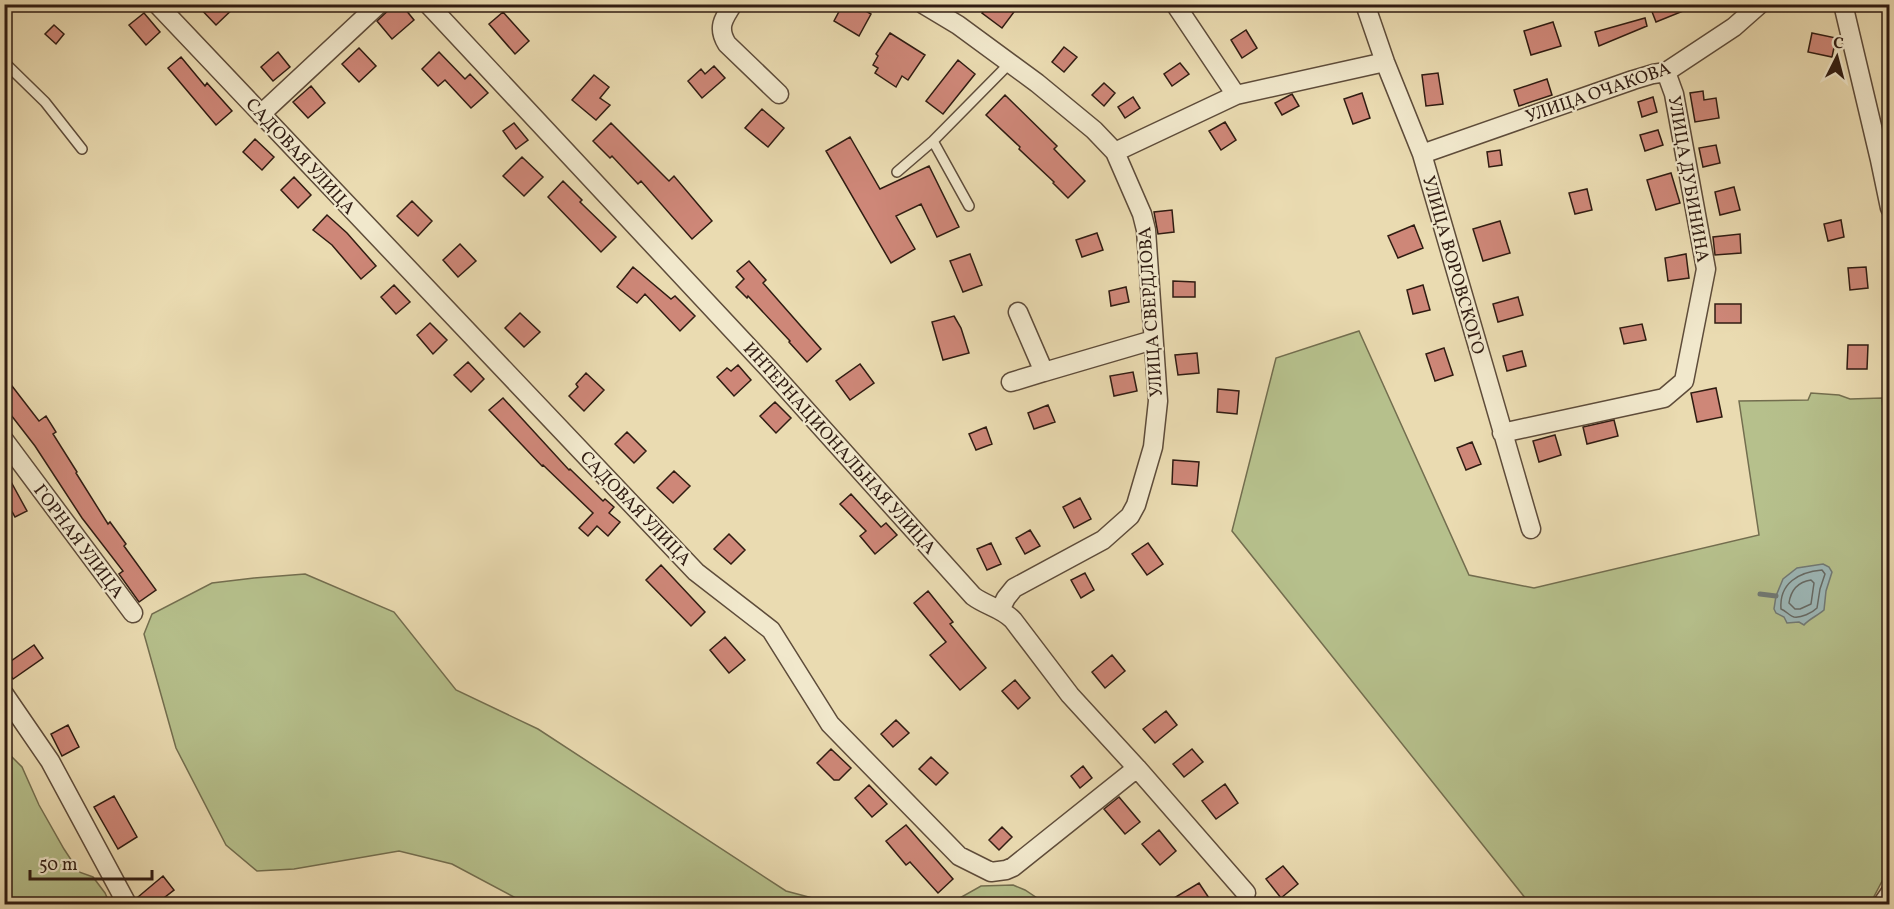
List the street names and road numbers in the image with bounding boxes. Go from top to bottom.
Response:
street label: УЛИЦА ОЧАКОВА [1523,57,1675,130]
street label: САДОВАЯ УЛИЦА [239,93,361,221]
street label: УЛИЦА ДУБИНИНА [1661,94,1715,265]
street label: УЛИЦА ВОРОВСКОГО [1415,173,1490,358]
street label: УЛИЦА СВЕРДЛОВА [1133,226,1170,398]
street label: ИНТЕРНАЦИОНАЛЬНАЯ УЛИЦА [737,337,941,561]
street label: САДОВАЯ УЛИЦА [573,446,697,572]
street label: ГОРНАЯ УЛИЦА [27,480,129,604]

